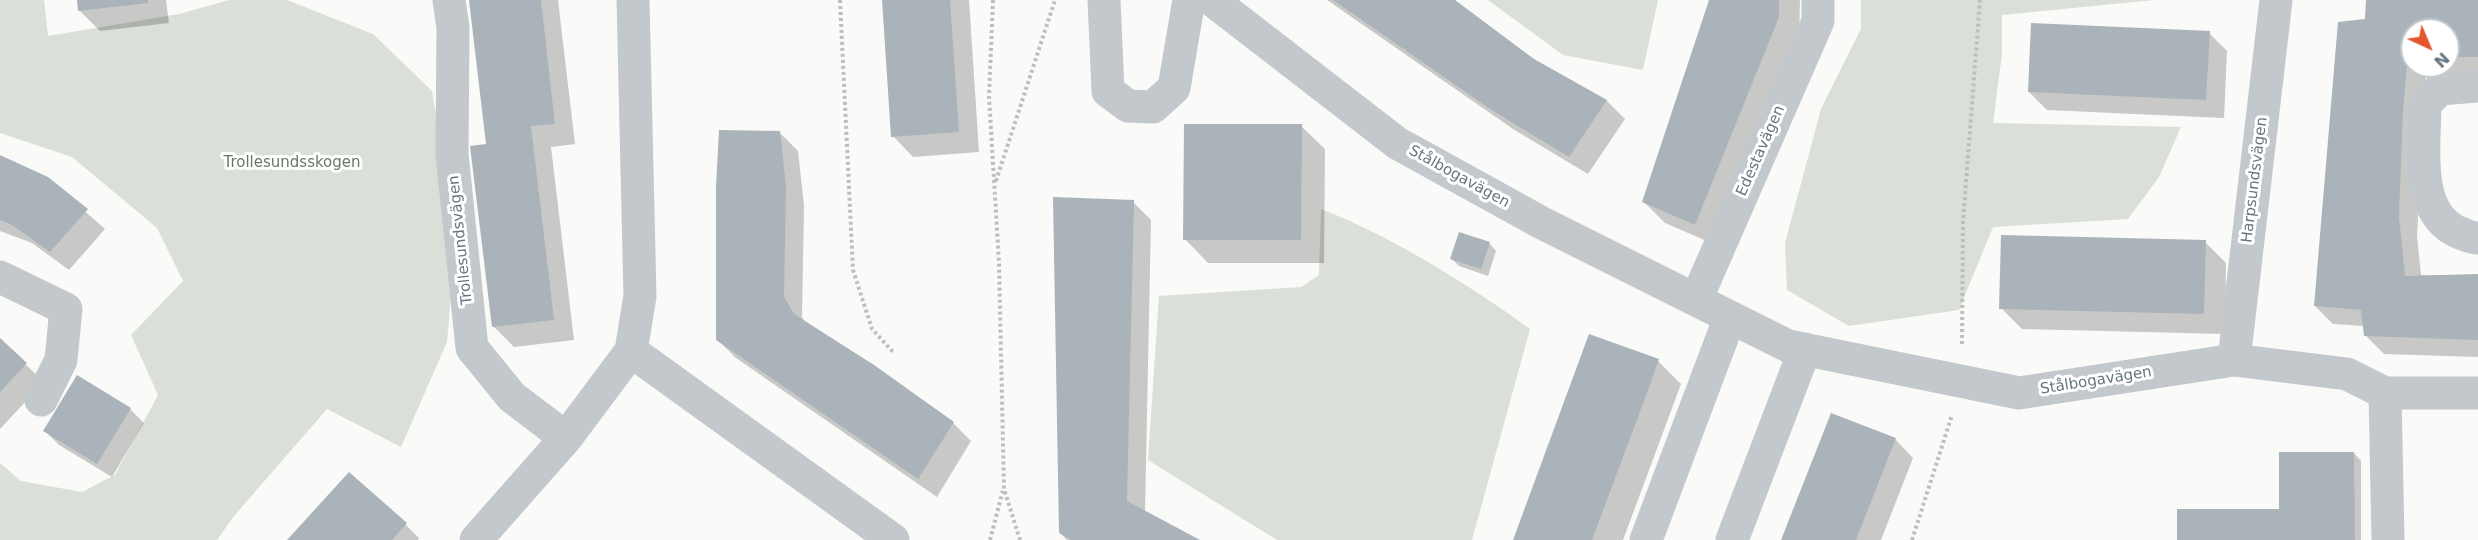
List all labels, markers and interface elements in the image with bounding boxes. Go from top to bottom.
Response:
north arrow [2400,18,2460,78]
text: N [2430,48,2453,71]
street label: Edestavägen [1733,103,1789,199]
street label: Harpsundsvägen [2238,116,2272,244]
street label: Stålbogavägen [1405,142,1513,212]
park label: Trollesundsskogen [223,154,361,172]
street label: Trollesundsvägen [445,174,477,306]
street label: Stålbogavägen [2039,363,2153,399]

